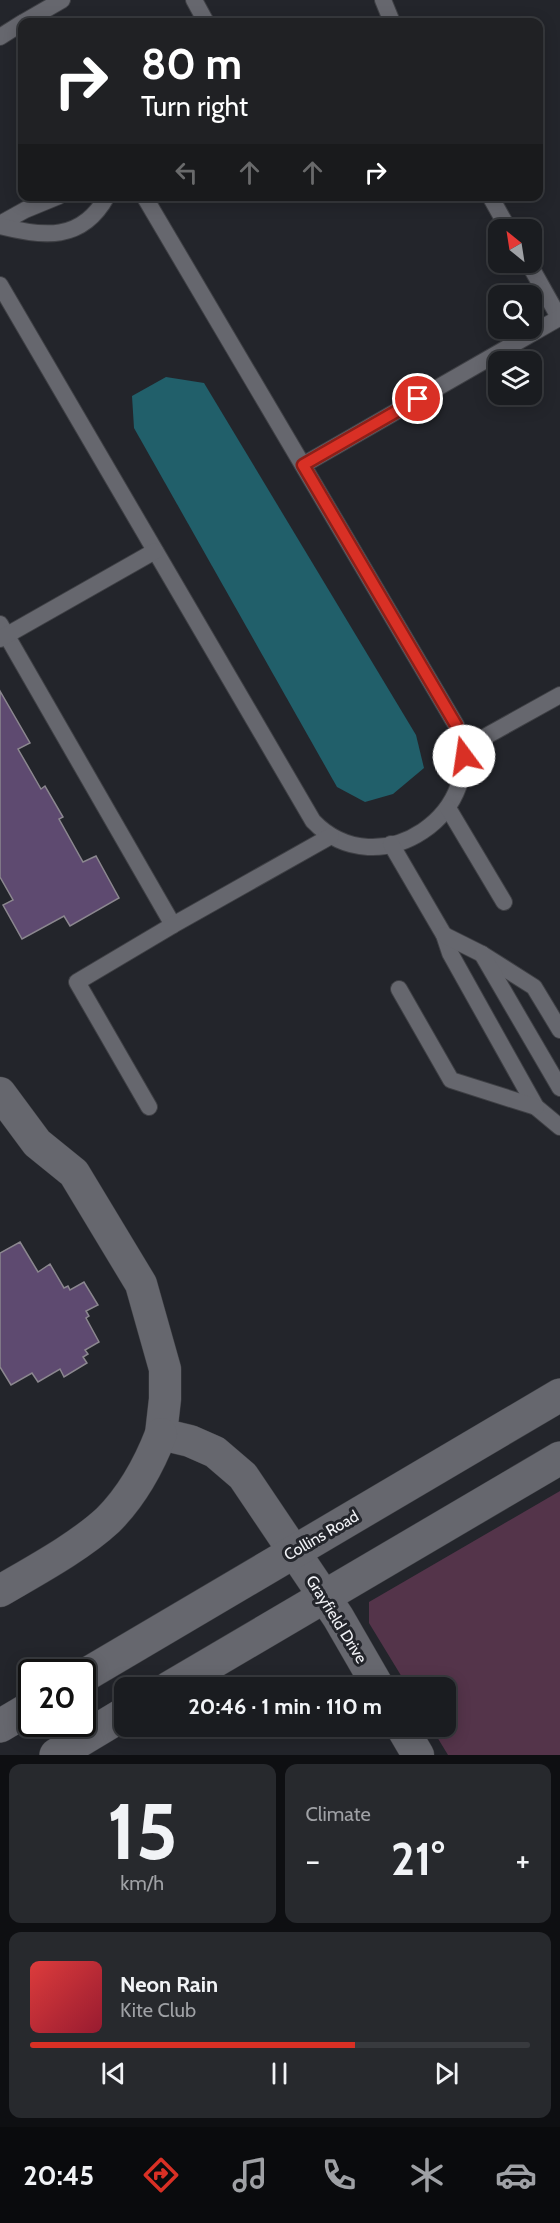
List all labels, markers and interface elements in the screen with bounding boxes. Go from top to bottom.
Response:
text: 80 m [141,38,242,90]
icon: right [42,42,120,120]
text: Turn right [141,90,248,123]
icon: left [170,156,203,189]
icon: ahead [233,156,266,189]
icon: ahead [296,156,329,189]
icon: right [359,156,392,189]
north arrow [488,219,542,273]
map controls [488,219,542,405]
button: search [488,285,542,339]
button: layers [488,351,542,405]
pin [392,373,443,424]
icon: arrive [401,382,434,415]
position arrow [432,724,496,788]
street label: Collins Road [280,1506,362,1564]
street label: Grayfield Drive [302,1572,371,1667]
speed limit sign: 20 [18,1659,96,1737]
text: 20:46 · 1 min · 110 m [188,1693,382,1720]
text: 15 [107,1784,178,1879]
text: Climate [306,1802,371,1826]
text: 21° [391,1832,444,1886]
text: − [306,1840,320,1880]
text: + [515,1840,530,1880]
text: km/h [120,1871,164,1895]
text: Neon Rain [120,1971,218,1998]
text: Kite Club [120,1998,196,2022]
icon: previous [97,2057,130,2090]
icon: pause [263,2057,296,2090]
icon: next [430,2057,463,2090]
icon: directions [140,2154,182,2196]
icon: music [229,2154,271,2196]
icon: phone [318,2154,360,2196]
icon: climate [406,2154,448,2196]
icon: car [495,2154,537,2196]
text: 20:45 [23,2159,94,2192]

